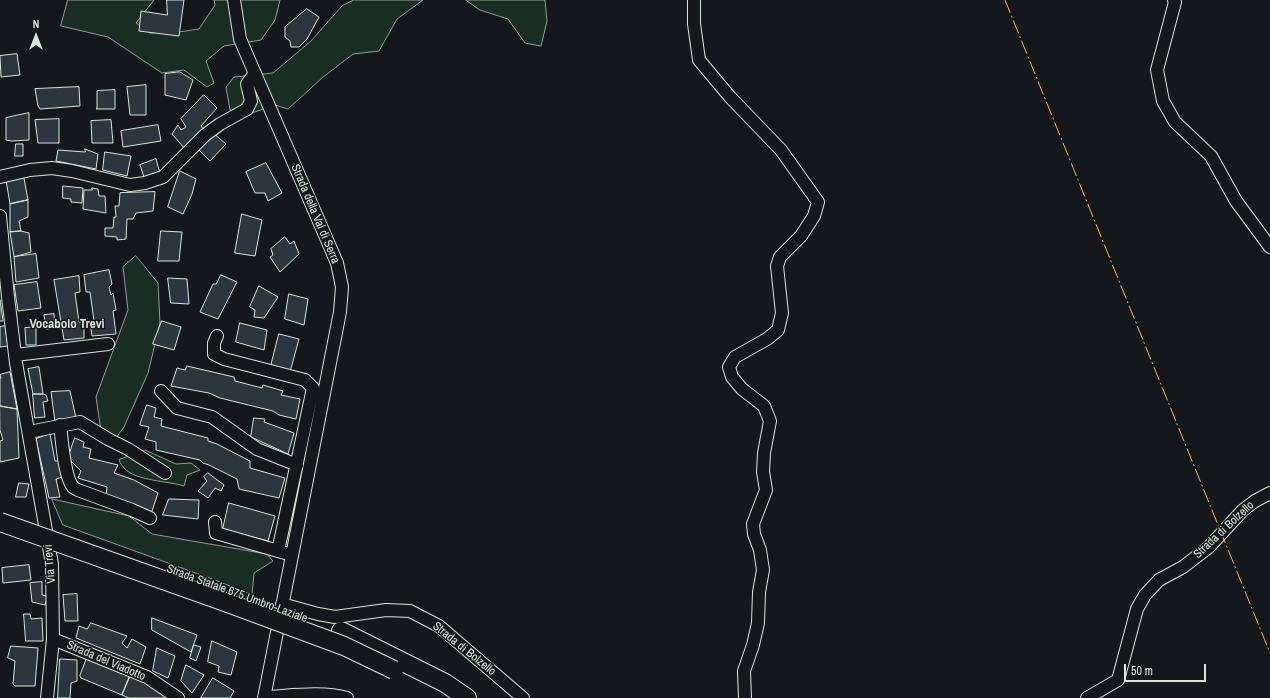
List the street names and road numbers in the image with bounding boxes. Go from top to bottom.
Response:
street label: Strada della Val di Serra [288,162,342,266]
street label: Strada di Bolzello [1191,498,1257,562]
street label: Via Trevi [41,544,59,584]
street label: Strada Statale 675 Umbro-Laziale [165,562,309,626]
street label: Strada di Bolzello [430,619,498,679]
street label: Strada del Viadotto [64,638,148,684]

